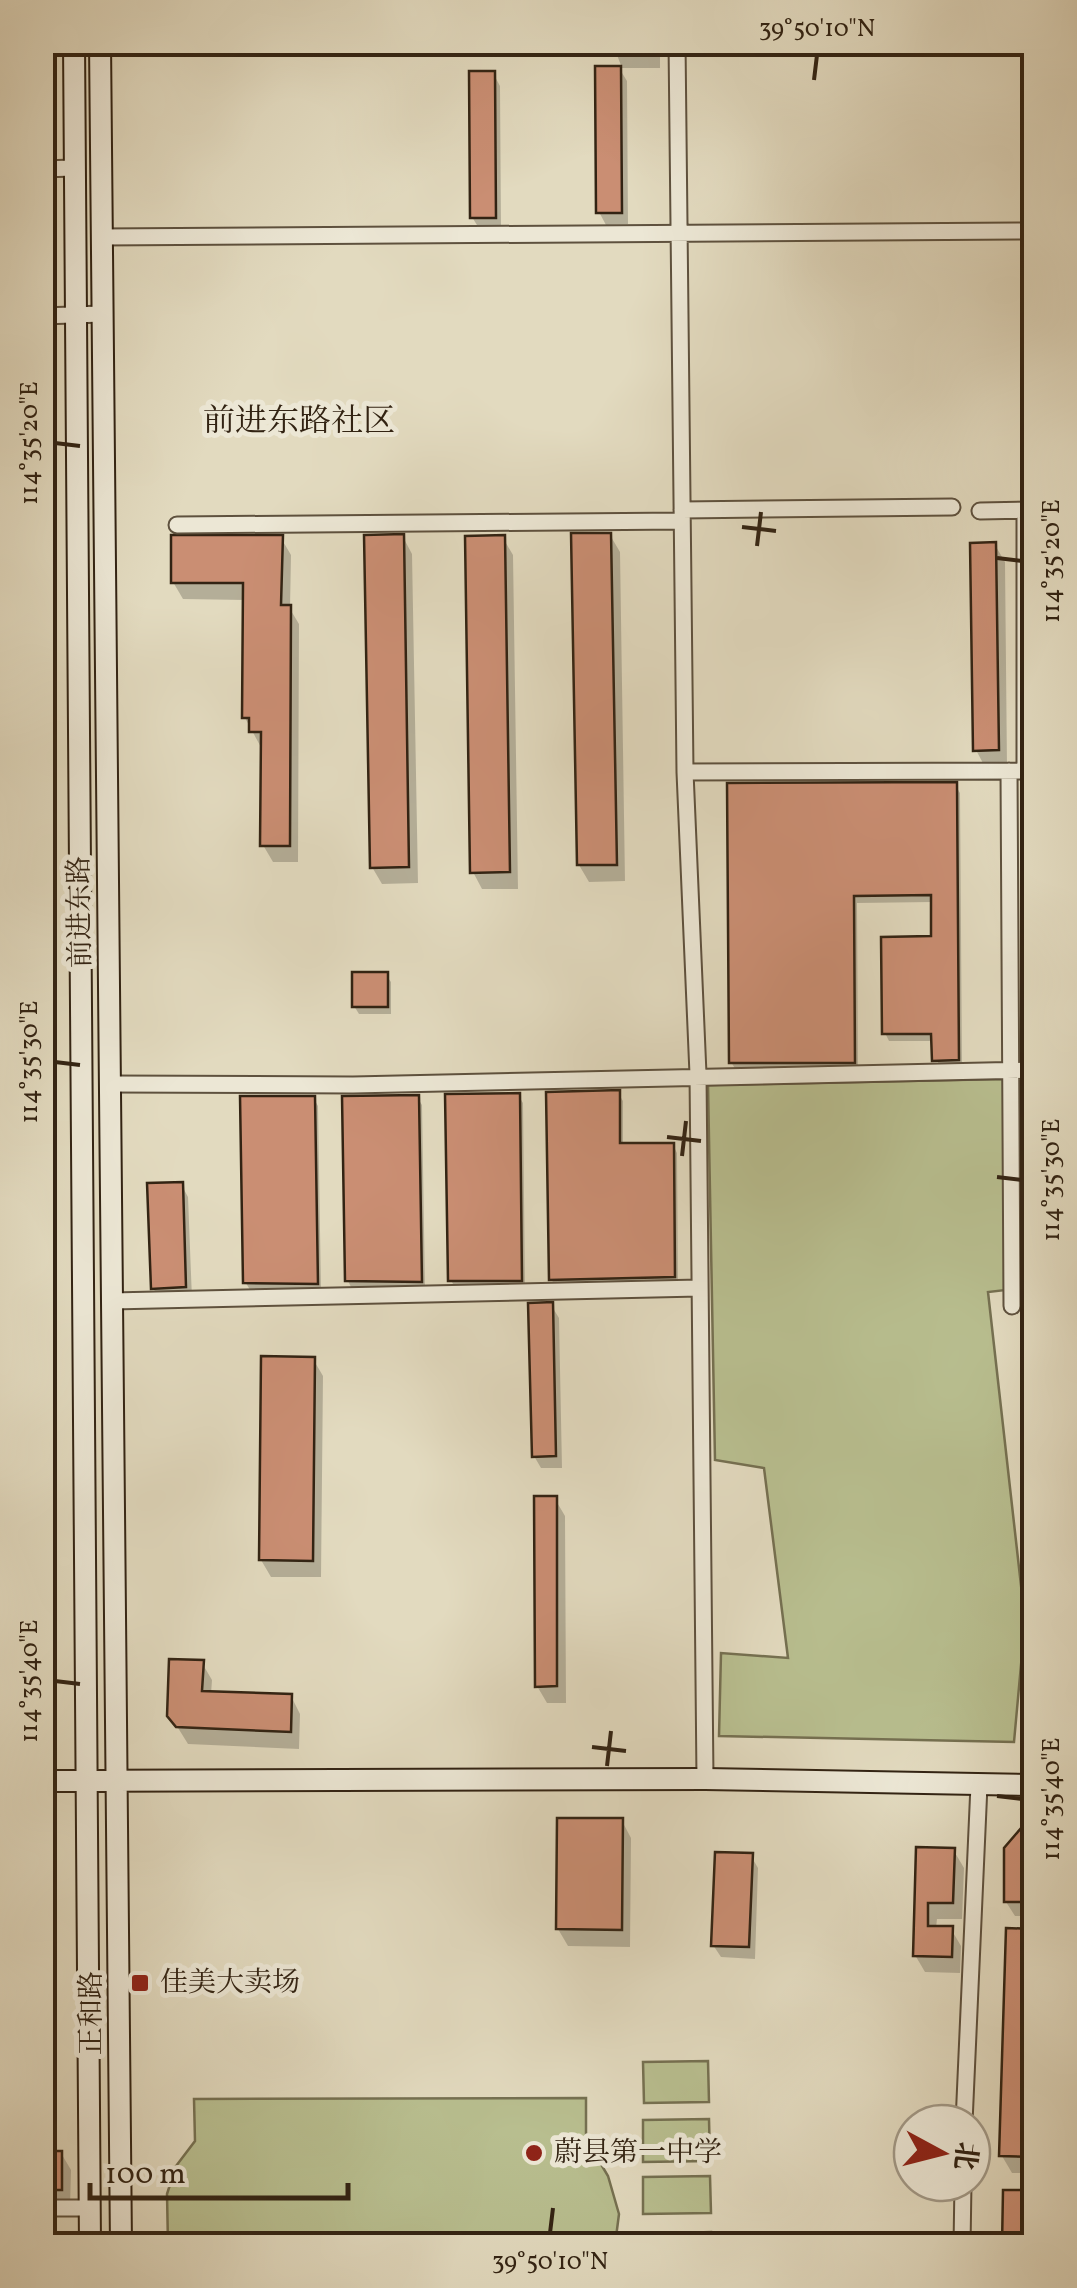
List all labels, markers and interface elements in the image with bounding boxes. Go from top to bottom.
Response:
text: 39°50'10"N [759,12,875,47]
text: 114°35'20"E [13,381,48,505]
district label: 前进东路社区 [203,401,395,445]
text: 114°35'20"E [1035,499,1070,623]
street label: 前进东路 [61,856,101,968]
text: 114°35'30"E [13,1000,48,1124]
text: 114°35'30"E [1035,1118,1070,1242]
text: 114°35'40"E [13,1619,48,1743]
text: 114°35'40"E [1035,1737,1070,1861]
place label: 佳美大卖场 [160,1964,300,2003]
street label: 正和路 [73,1971,112,2055]
marker: 佳美大卖场 [129,1972,151,1994]
north arrow [892,2103,992,2203]
place label: 蔚县第一中学 [554,2134,722,2173]
scale bar [90,2138,348,2200]
text: 北 [943,2139,985,2172]
marker: 蔚县第一中学 [523,2142,545,2164]
text: 100 m [105,2154,186,2196]
text: 39°50'10"N [492,2245,608,2280]

